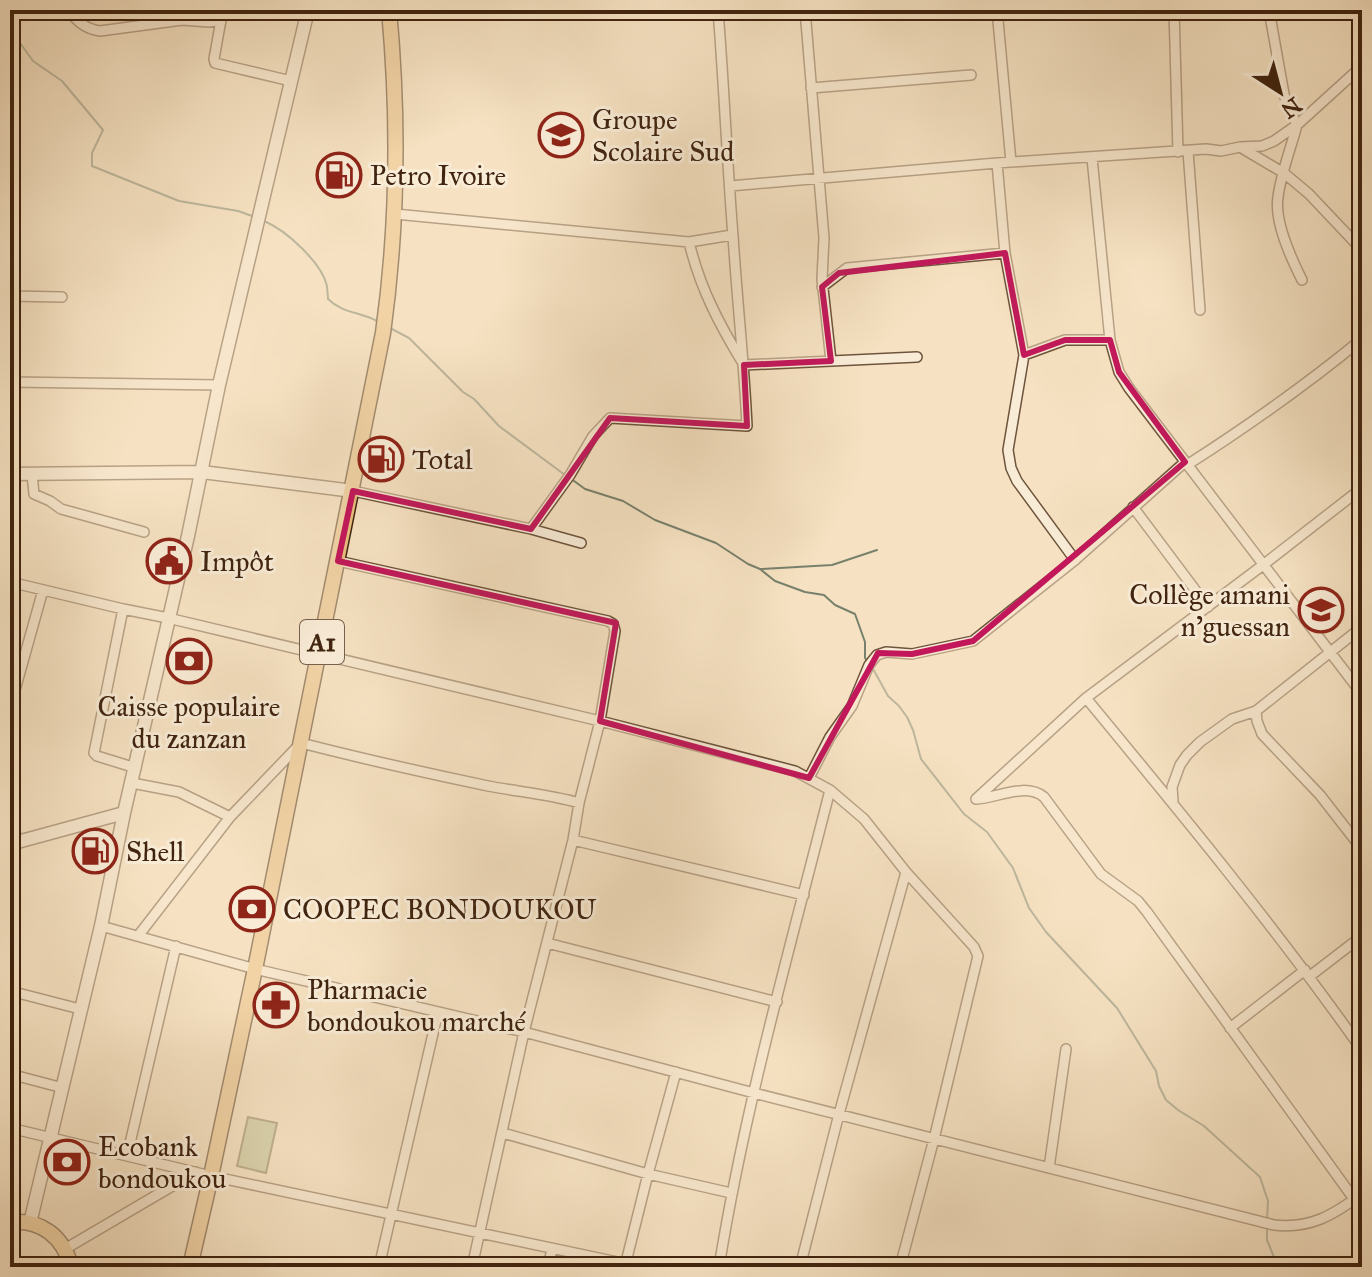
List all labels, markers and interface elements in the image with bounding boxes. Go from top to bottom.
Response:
north arrow [1240,52,1320,132]
text: N [1276,91,1307,124]
place label: Groupe Scolaire Sud [592,102,734,169]
school or university icon: Groupe Scolaire Sud [537,111,585,159]
fuel station icon: Petro Ivoire [315,151,363,199]
place label: Petro Ivoire [370,158,506,193]
fuel station icon: Total [357,435,405,483]
place label: Total [412,442,473,477]
public building icon: Impôt [145,537,193,585]
place label: Impôt [200,544,274,579]
place label: Collège amani n'guessan [1129,577,1290,644]
school or university icon: Collège amani n'guessan [1297,586,1345,634]
road number: A1 [300,620,344,664]
bank icon: Caisse populaire du zanzan [165,637,213,685]
place label: Caisse populaire du zanzan [97,689,281,756]
fuel station icon: Shell [71,827,119,875]
place label: Shell [126,834,185,869]
bank icon: COOPEC BONDOUKOU [228,885,276,933]
place label: COOPEC BONDOUKOU [283,892,597,927]
place label: Pharmacie bondoukou marché [307,972,526,1039]
pharmacy icon: Pharmacie bondoukou marché [252,981,300,1029]
place label: Ecobank bondoukou [98,1129,226,1196]
bank icon: Ecobank bondoukou [43,1138,91,1186]

